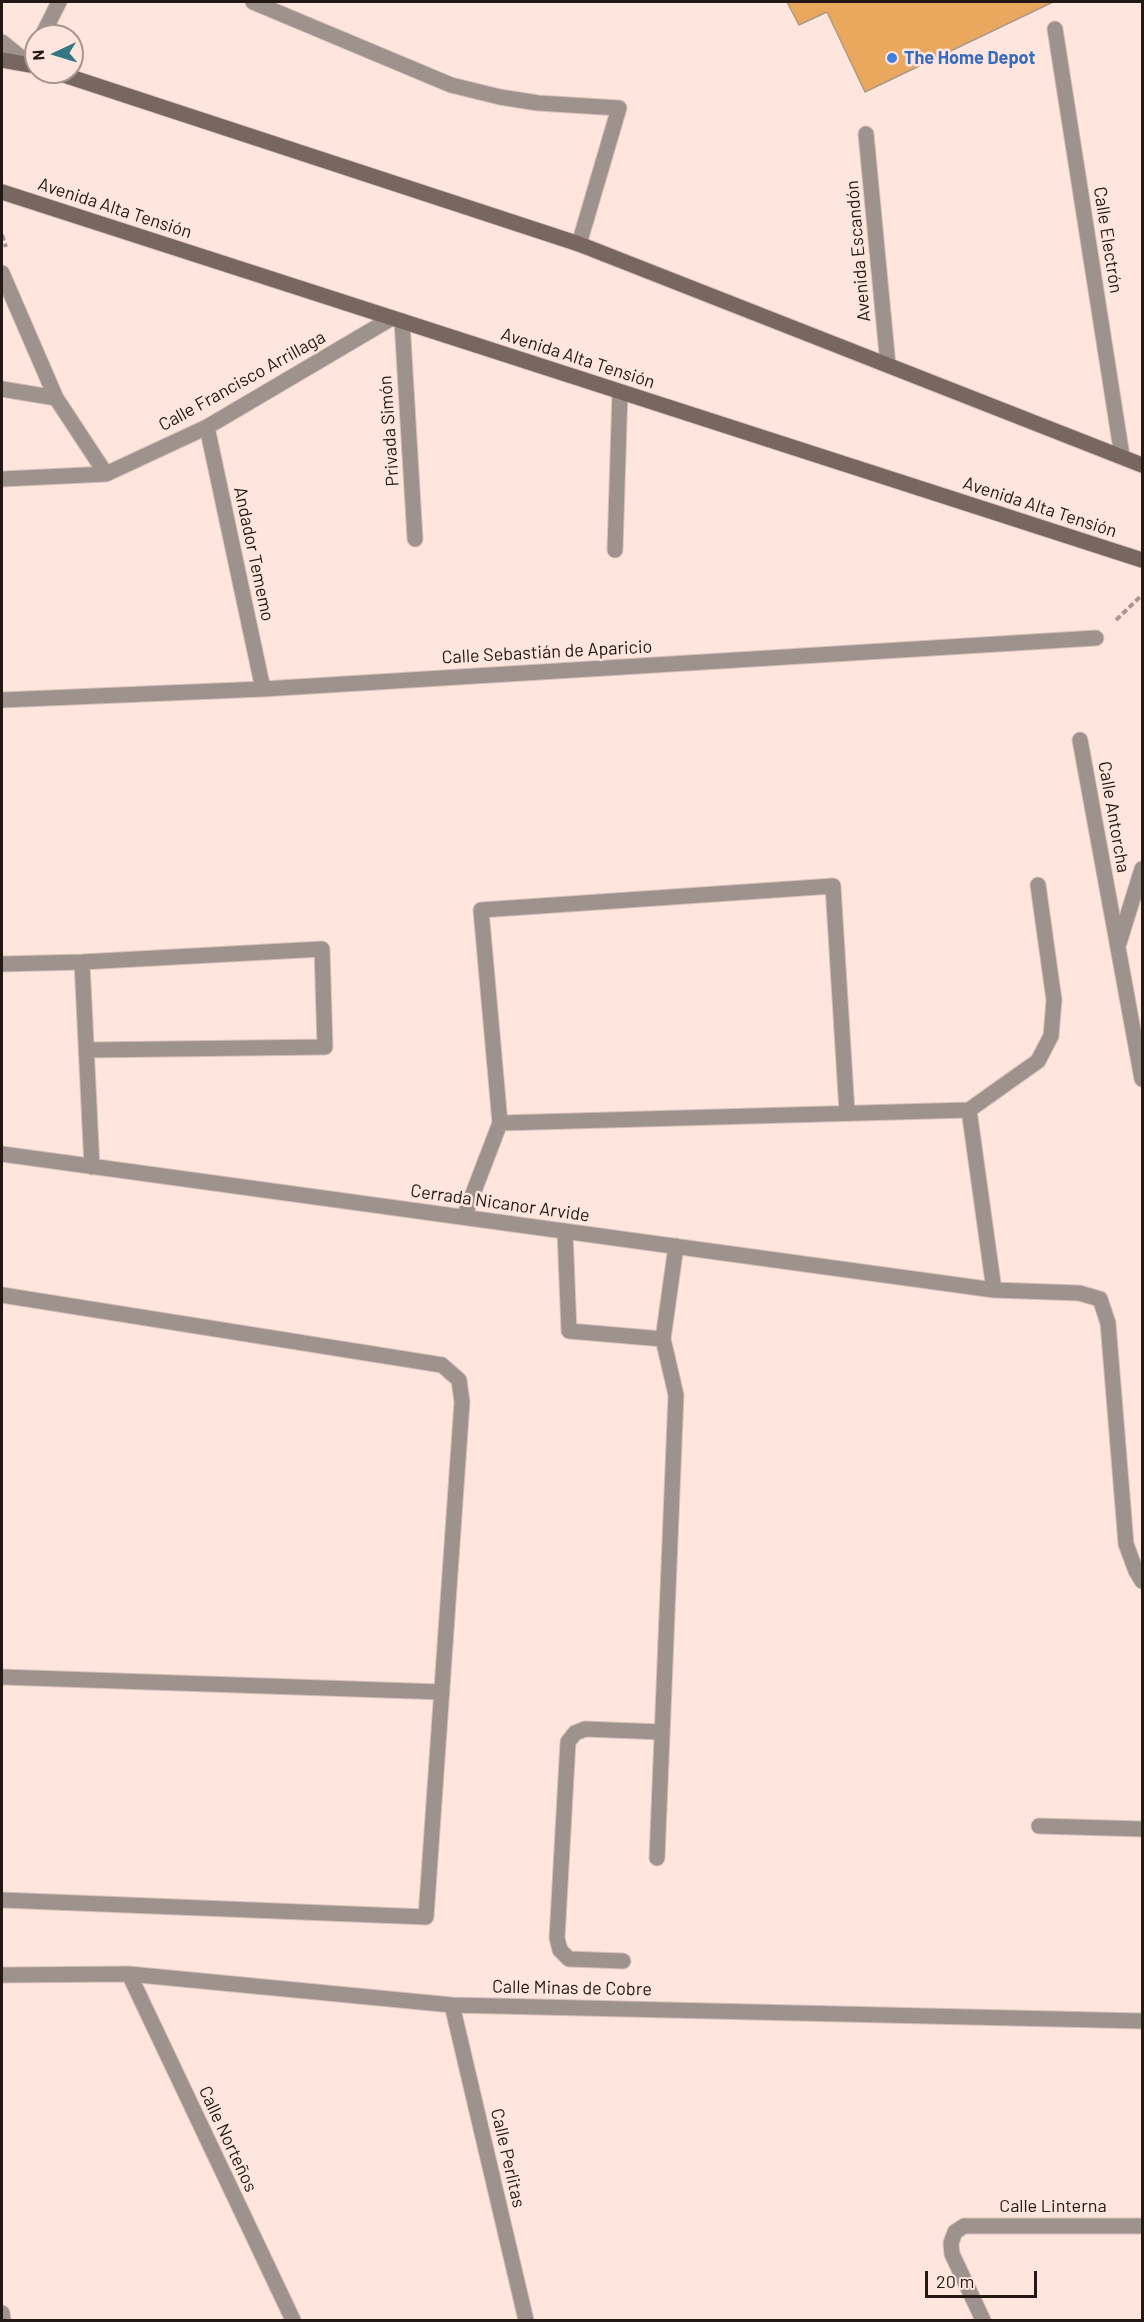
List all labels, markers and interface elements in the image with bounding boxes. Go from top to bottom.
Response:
north arrow [24,24,84,84]
place label: The Home Depot [904,47,1035,69]
text: N [28,49,47,61]
marker: The Home Depot [885,51,899,65]
street label: Avenida Alta Tensión [35,173,195,243]
street label: Avenida Escandón [841,179,875,323]
street label: Calle Electrón [1089,185,1127,295]
street label: Avenida Alta Tensión [498,323,658,393]
street label: Calle Francisco Arrillaga [155,326,329,436]
street label: Privada Simón [374,375,404,487]
street label: Avenida Alta Tensión [960,472,1120,542]
street label: Andador Tememo [229,485,279,623]
street label: Calle Sebastián de Aparicio [441,636,653,668]
street label: Calle Antorcha [1094,760,1134,874]
street label: Cerrada Nicanor Arvide [409,1180,591,1226]
street label: Calle Minas de Cobre [492,1976,652,2000]
street label: Calle Norteños [194,2083,262,2195]
street label: Calle Perlitas [486,2106,530,2210]
street label: Calle Linterna [999,2195,1107,2217]
scale bar [928,2259,1040,2297]
text: 20 m [936,2270,974,2292]

